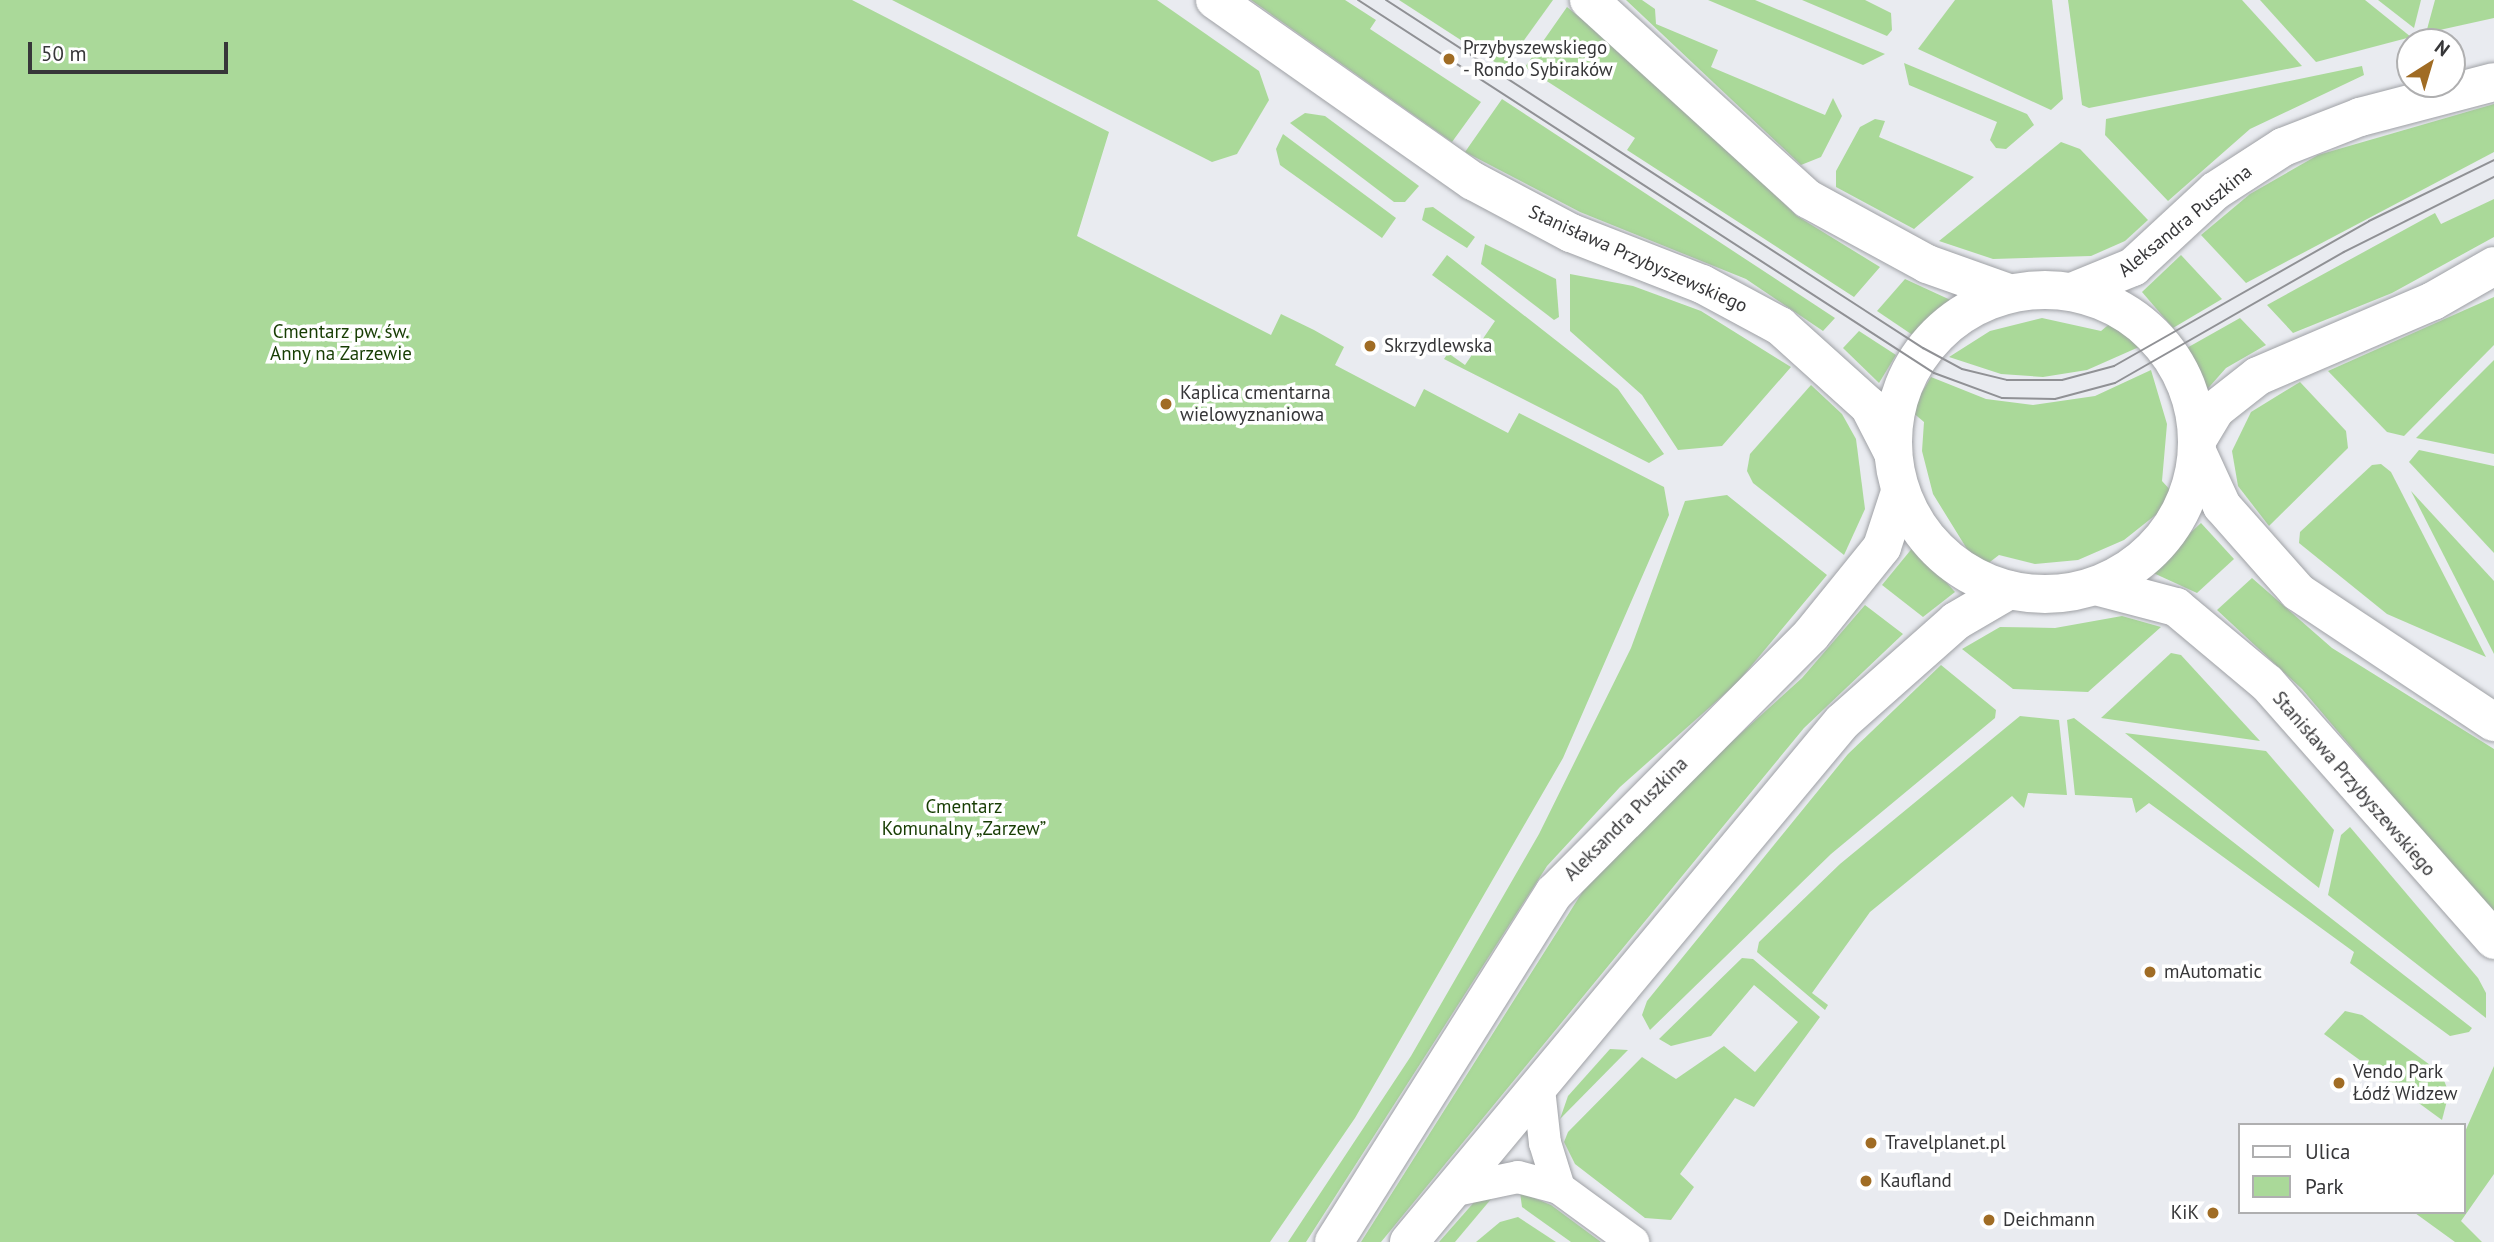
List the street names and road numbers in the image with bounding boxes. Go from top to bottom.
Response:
street label: Aleksandra Puszkina [2114,160,2256,282]
street label: Stanisława Przybyszewskiego [1525,200,1751,318]
street label: Stanisława Przybyszewskiego [2268,687,2440,881]
street label: Aleksandra Puszkina [1560,753,1692,885]

